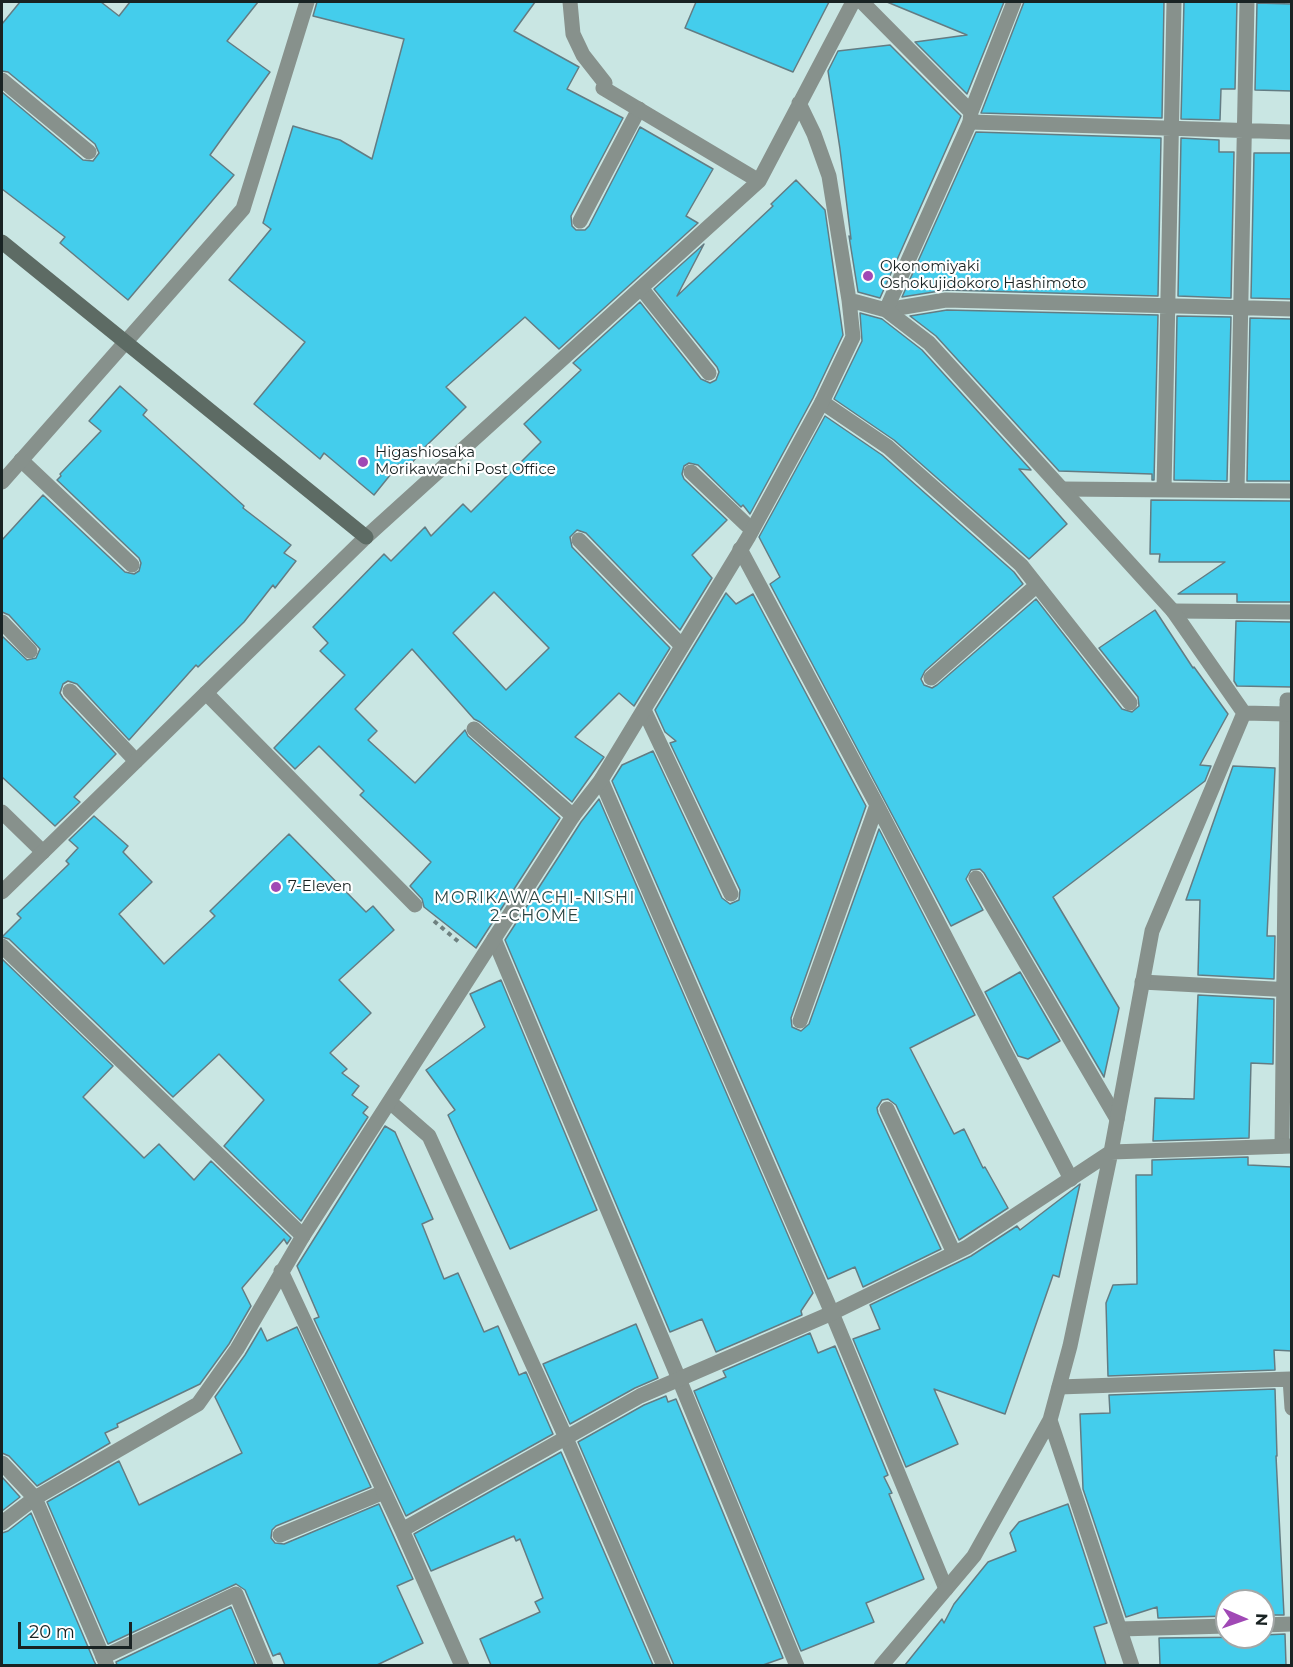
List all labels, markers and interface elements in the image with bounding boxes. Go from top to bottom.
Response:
place label: Okonomiyaki Oshokujidokoro Hashimoto [880,258,1086,293]
marker: Okonomiyaki Oshokujidokoro Hashimoto [861,269,875,283]
place label: Higashiosaka Morikawachi Post Office [375,444,556,479]
marker: Higashiosaka Morikawachi Post Office [356,455,370,469]
place label: 7-Eleven [288,878,352,896]
marker: 7-Eleven [269,880,283,894]
district label: MORIKAWACHI-NISHI 2-CHOME [434,888,636,926]
north arrow [1215,1589,1275,1649]
scale bar [21,1610,135,1648]
text: N [1252,1613,1271,1626]
text: 20 m [29,1621,75,1643]

